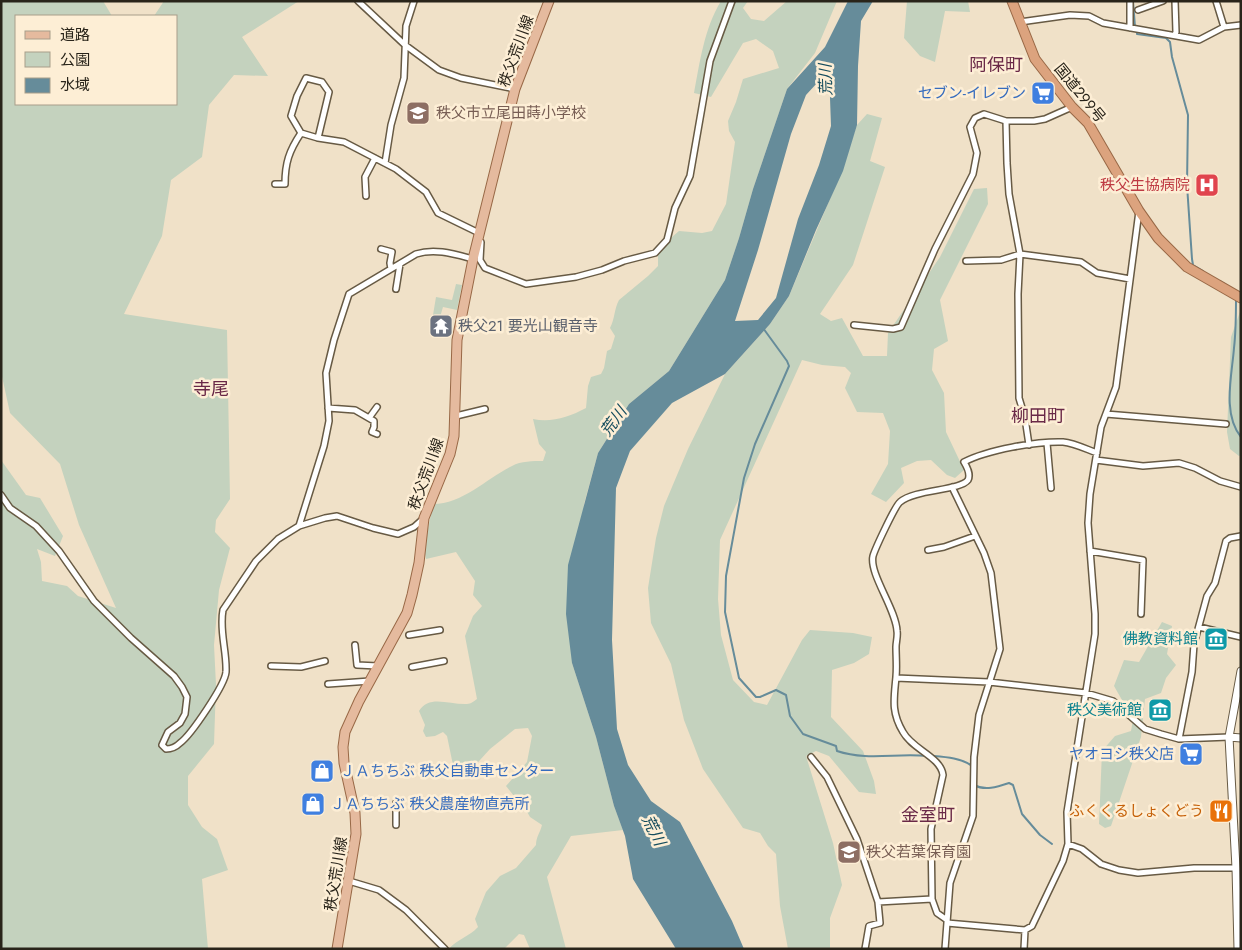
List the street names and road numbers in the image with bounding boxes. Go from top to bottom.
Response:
street label: 秩父荒川線 [493,12,539,90]
street label: 国道299号 [1049,59,1111,127]
street label: 秩父荒川線 [403,435,449,513]
street label: 秩父荒川線 [319,835,353,913]

